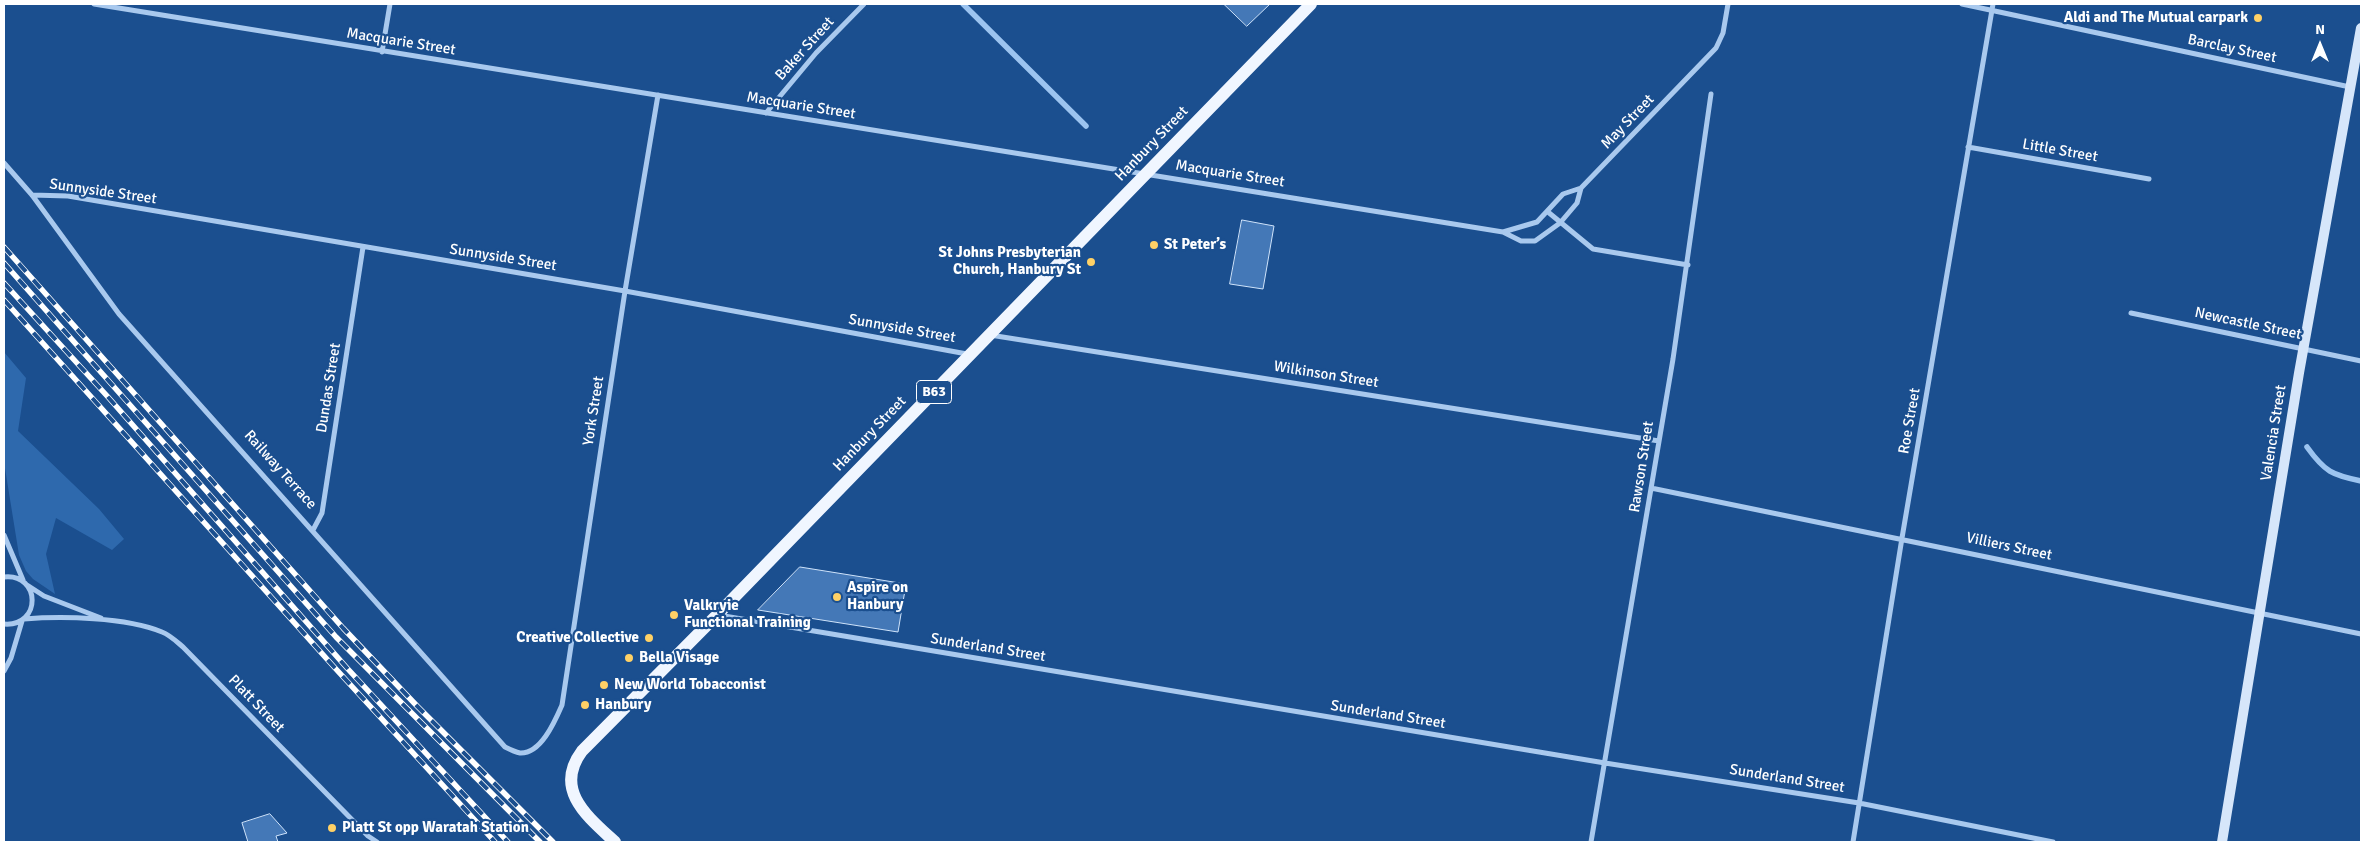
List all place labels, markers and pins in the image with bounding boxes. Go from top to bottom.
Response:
place label: Aldi and The Mutual carpark [2064,9,2248,27]
marker: Aldi and The Mutual carpark [2252,12,2264,24]
place label: St Peter’s [1164,236,1226,254]
marker: St Peter’s [1148,239,1160,251]
place label: St Johns Presbyterian Church, Hanbury St [939,244,1081,279]
marker: St Johns Presbyterian Church, Hanbury St [1085,256,1097,268]
place label: Aspire on Hanbury [847,579,908,614]
marker: Aspire on Hanbury [831,591,843,603]
place label: Valkryie Functional Training [684,597,811,632]
marker: Valkryie Functional Training [668,609,680,621]
place label: Creative Collective [516,629,639,647]
marker: Creative Collective [643,632,655,644]
place label: Bella Visage [639,649,719,667]
marker: Bella Visage [623,652,635,664]
place label: New World Tobacconist [614,676,766,694]
marker: New World Tobacconist [598,679,610,691]
place label: Hanbury [595,696,651,714]
marker: Hanbury [579,699,591,711]
place label: Platt St opp Waratah Station [342,819,529,837]
marker: Platt St opp Waratah Station [326,822,338,834]

